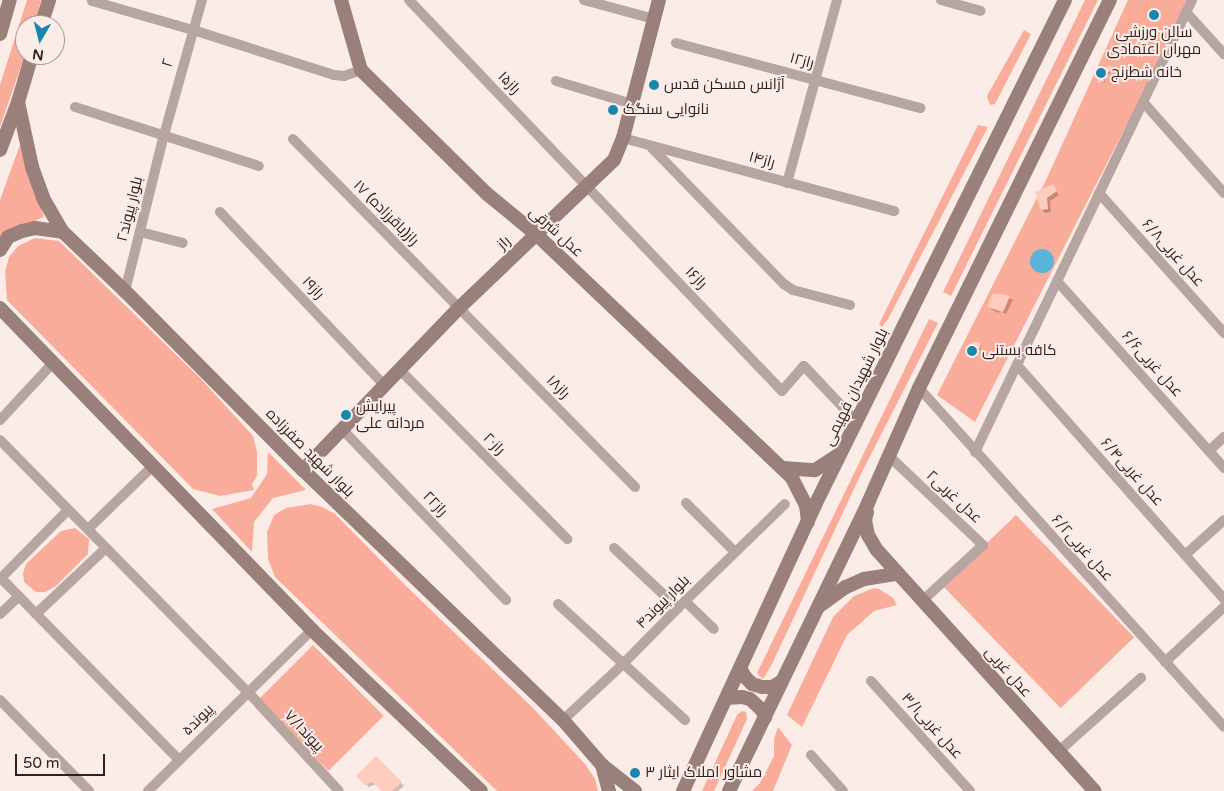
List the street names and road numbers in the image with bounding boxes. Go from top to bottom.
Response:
street label: راز۱۲ [788,49,816,73]
street label: ۲ [158,57,178,69]
street label: راز۱۵ [494,68,524,98]
street label: راز۱۴ [747,148,777,172]
street label: بلوار پیوند۲ [113,175,147,243]
street label: ۱۷ راز(باقرزاده) [350,177,422,249]
street label: عدل شرقی [525,203,587,261]
street label: ۶/۸عدل غربی [1138,216,1208,290]
street label: راز [494,232,514,254]
street label: راز۱۶ [681,263,711,293]
street label: راز۱۹ [298,273,328,303]
street label: بلوار شهیدان فهیمی [820,325,892,449]
street label: ۶/۶عدل غربی [1118,327,1186,401]
street label: راز۱۸ [542,371,574,403]
street label: بلوار شهید صفرزاده [262,405,358,501]
street label: راز۲۰ [479,429,509,459]
street label: ۶/۴عدل غربی [1097,434,1167,510]
street label: عدل غربی۲ [923,467,985,527]
street label: راز۲۲ [419,488,451,520]
street label: ۶/۲عدل غربی [1047,511,1117,585]
street label: بلوار پیوند۴ [633,572,693,632]
street label: عدل غربی [981,643,1035,701]
street label: عدل غربی۳/۱ [898,689,966,763]
street label: پیوند۵ [178,700,218,740]
street label: پیوند۷/۱ [280,707,328,755]

